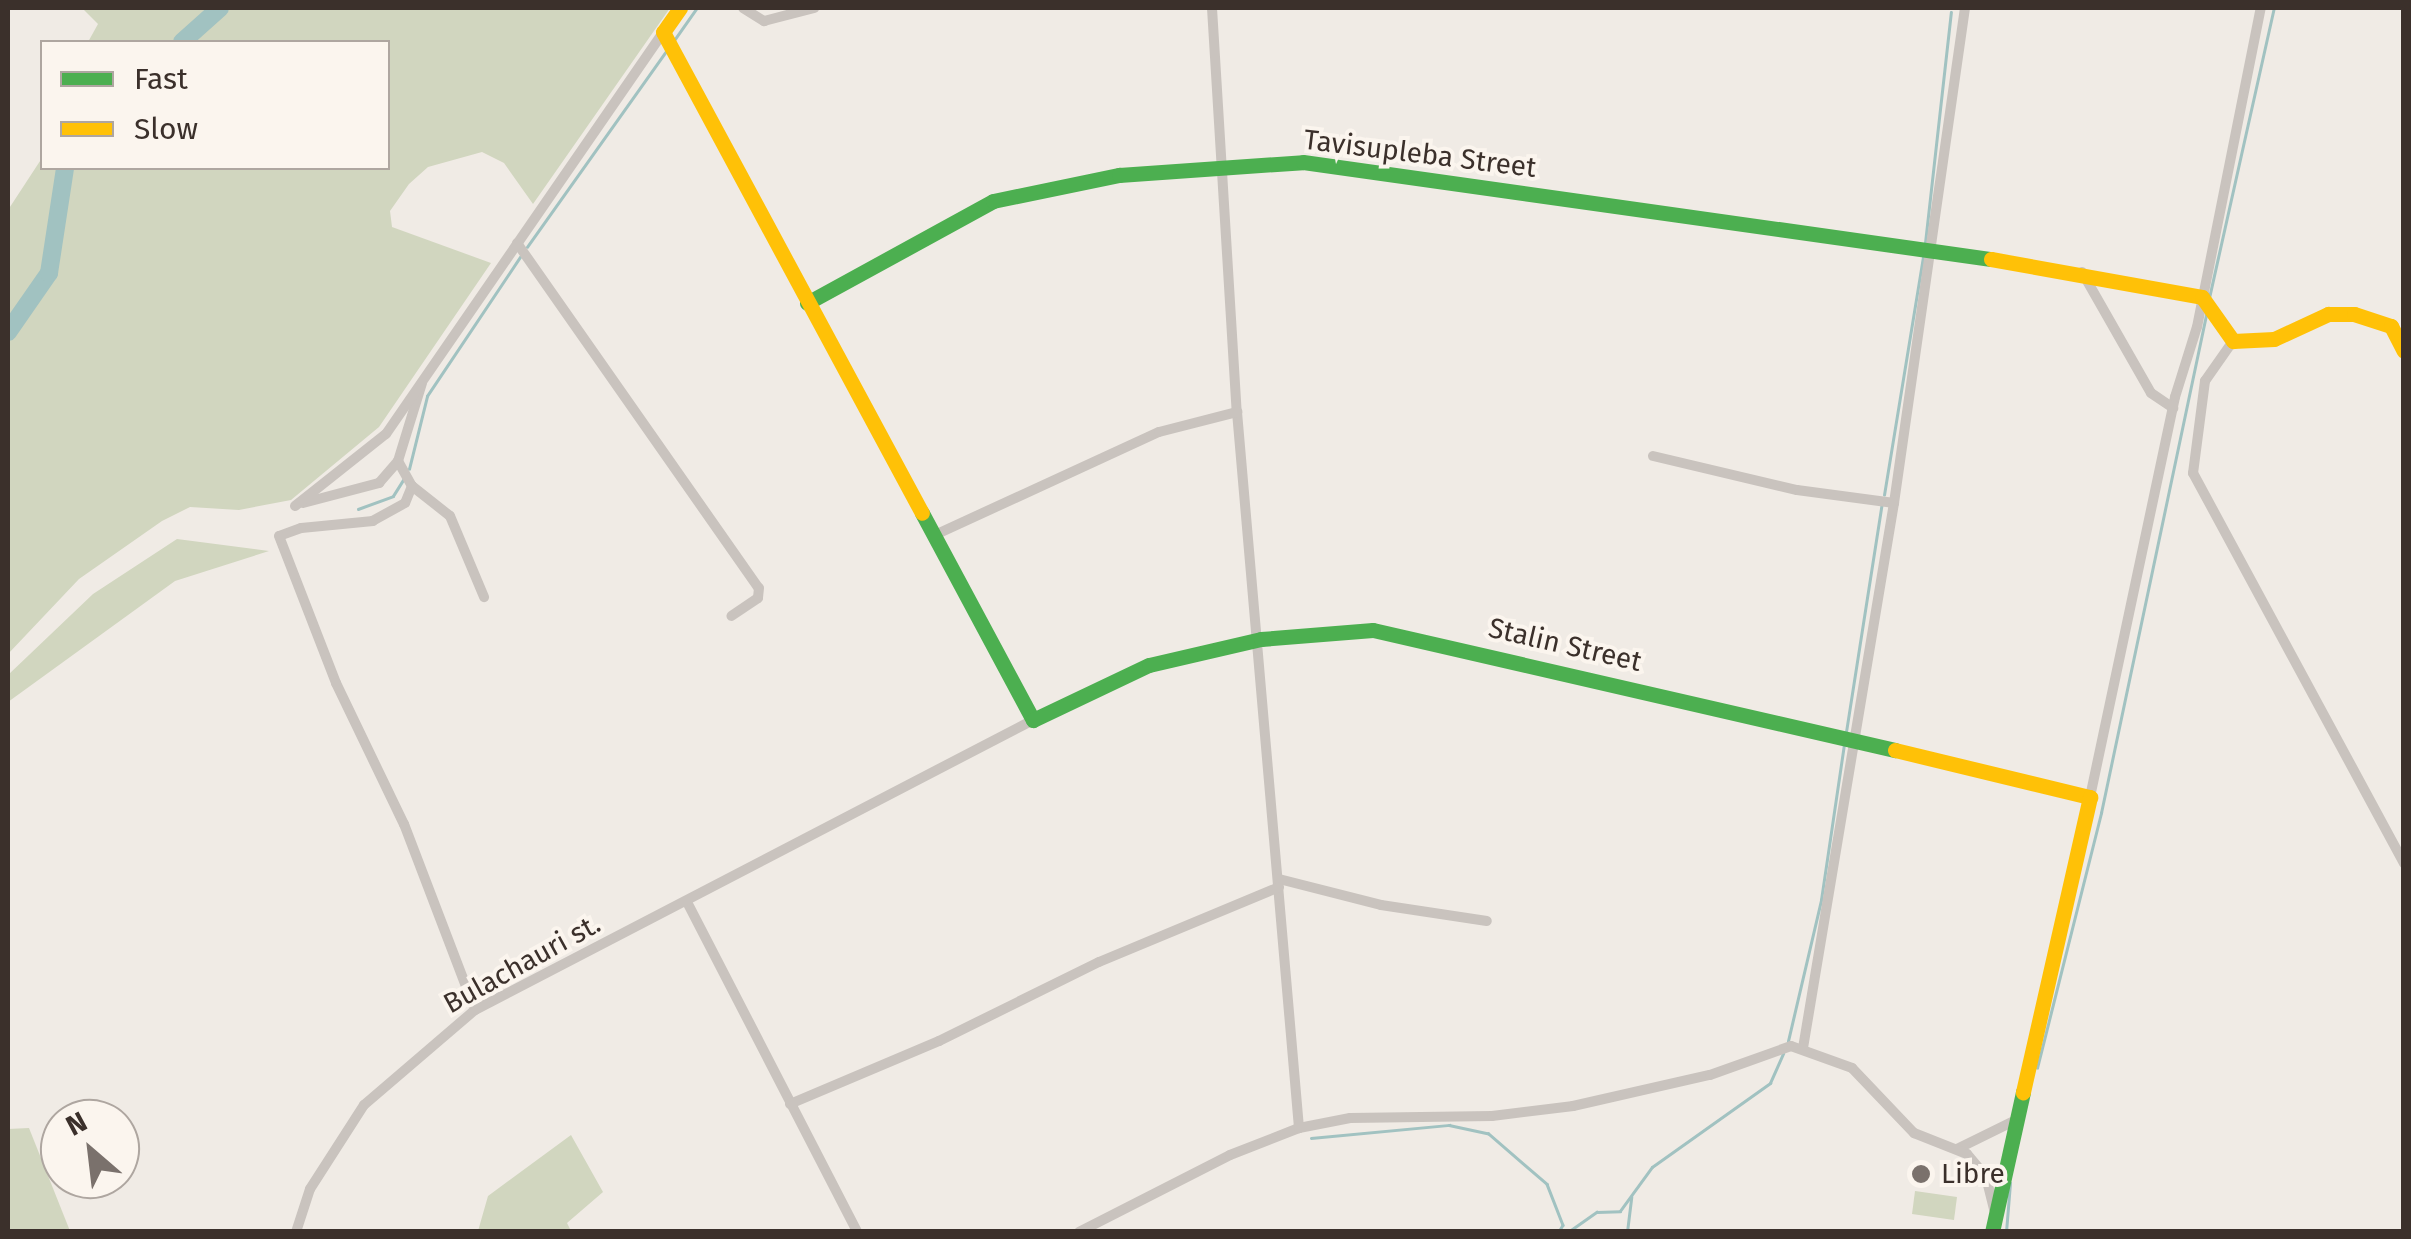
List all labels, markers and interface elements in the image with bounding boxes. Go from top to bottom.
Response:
legend [40,40,390,170]
text: Fast [134,61,188,97]
text: Slow [134,111,198,147]
street label: Tavisupleba Street [1302,123,1538,185]
street label: Stalin Street [1485,611,1645,679]
street label: Bulachauri st. [438,907,606,1021]
north arrow [40,1099,140,1199]
text: N [61,1105,93,1143]
place label: Libre [1941,1157,2005,1191]
marker: Libre [1910,1163,1932,1185]

